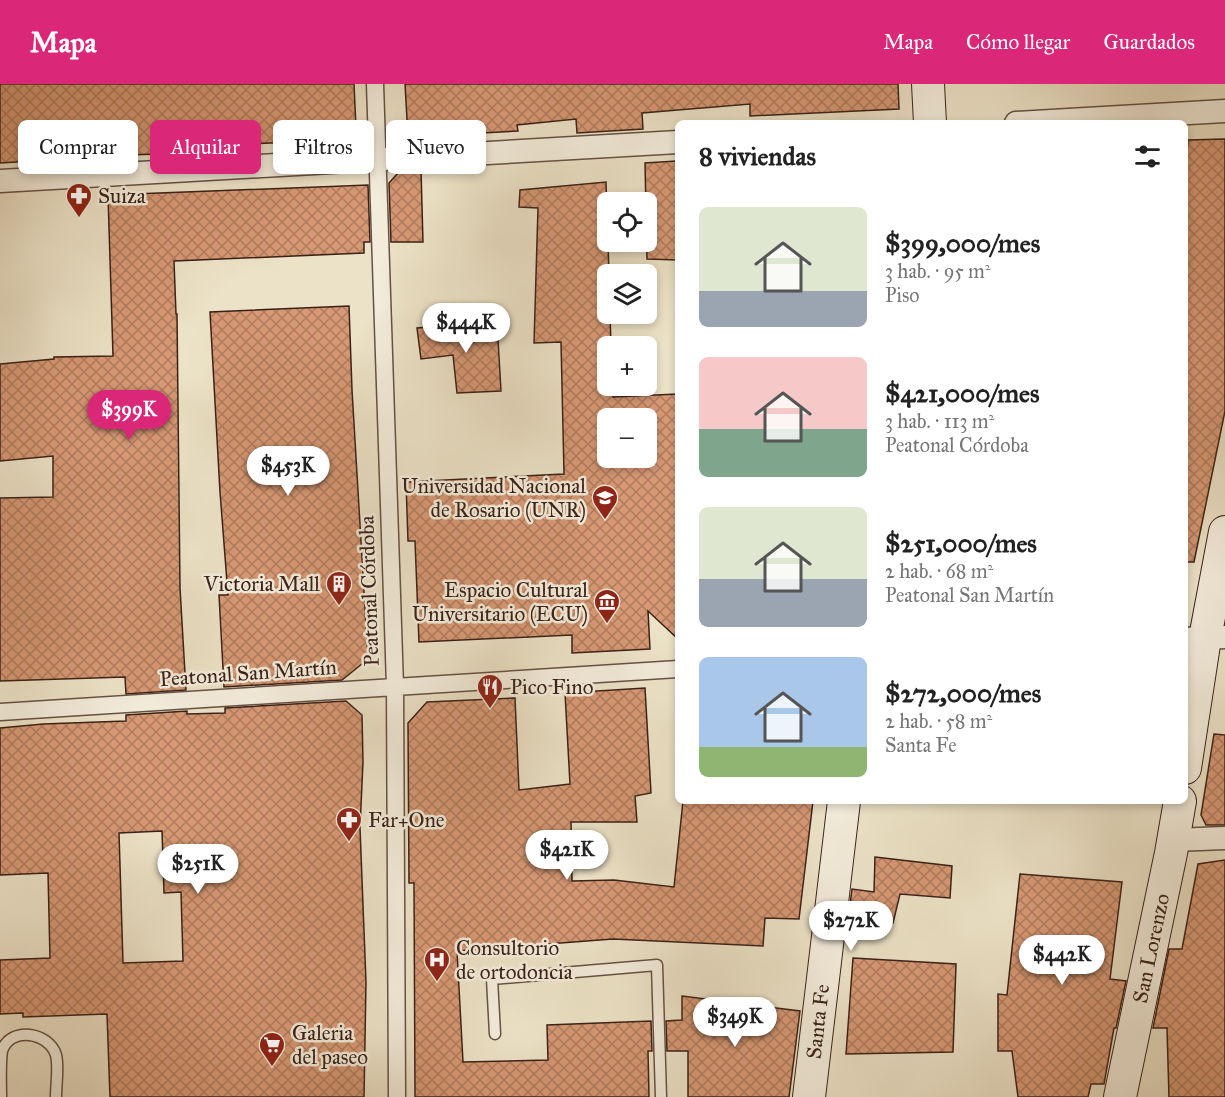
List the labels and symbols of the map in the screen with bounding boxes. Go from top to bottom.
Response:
pharmacy icon: Suiza [64,181,94,219]
place label: Suiza [98,183,146,209]
pin: $444K [424,303,508,354]
pin: $399K [87,390,171,441]
pin: $453K [246,446,330,497]
place label: Universidad Nacional de Rosario (UNR) [401,473,586,523]
school or university icon: Universidad Nacional de Rosario (UNR) [590,483,620,521]
street label: Peatonal Córdoba [353,515,385,667]
building icon: Victoria Mall [324,569,354,607]
place label: Victoria Mall [203,571,320,597]
place label: Espacio Cultural Universitario (ECU) [412,577,588,627]
museum icon: Espacio Cultural Universitario (ECU) [592,587,622,625]
street label: Peatonal San Martín [159,654,337,692]
restaurant icon: Pico Fino [475,672,505,710]
place label: Pico Fino [510,674,594,700]
pharmacy icon: Far+One [334,805,364,843]
place label: Far+One [368,807,445,833]
pin: $421K [525,830,609,881]
pin: $251K [156,844,240,895]
street label: San Lorenzo [1127,891,1175,1005]
pin: $272K [809,901,893,952]
place label: Consultorio de ortodoncia [456,935,573,985]
pin: $442K [1020,935,1104,986]
hospital icon: Consultorio de ortodoncia [422,945,452,983]
street label: Santa Fe [801,982,835,1060]
pin: $349K [693,997,777,1048]
place label: Galeria del paseo [292,1020,368,1070]
supermarket icon: Galeria del paseo [257,1030,287,1068]

